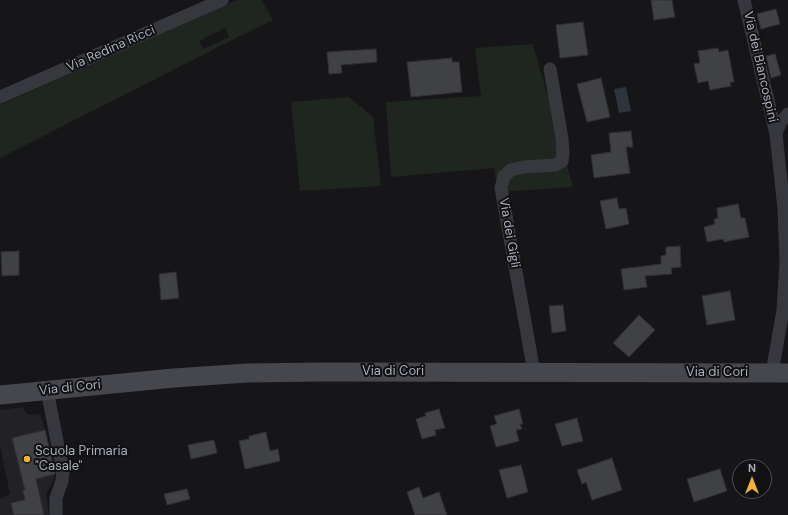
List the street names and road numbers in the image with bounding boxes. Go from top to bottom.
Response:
street label: Via dei Biancospini [740,10,780,124]
street label: Via Redina Ricci [64,23,158,75]
street label: Via dei Gigli [495,197,523,269]
street label: Via di Cori [362,364,424,380]
street label: Via di Cori [686,365,748,381]
street label: Via di Cori [38,377,102,399]

